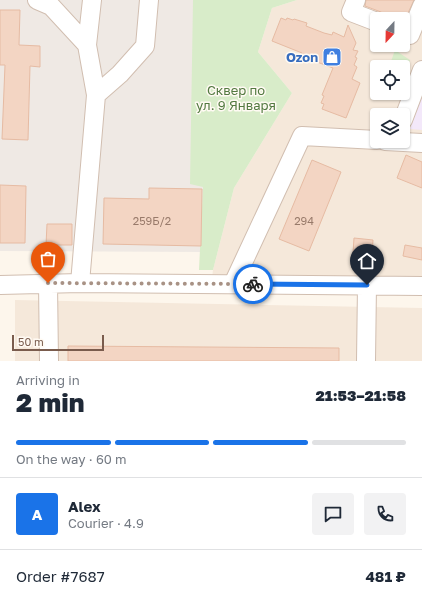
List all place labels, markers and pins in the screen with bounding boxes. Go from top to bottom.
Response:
shop icon: Ozon [321,46,343,68]
place label: Ozon [286,49,318,65]
pin [31,242,65,283]
pin [350,244,384,285]

